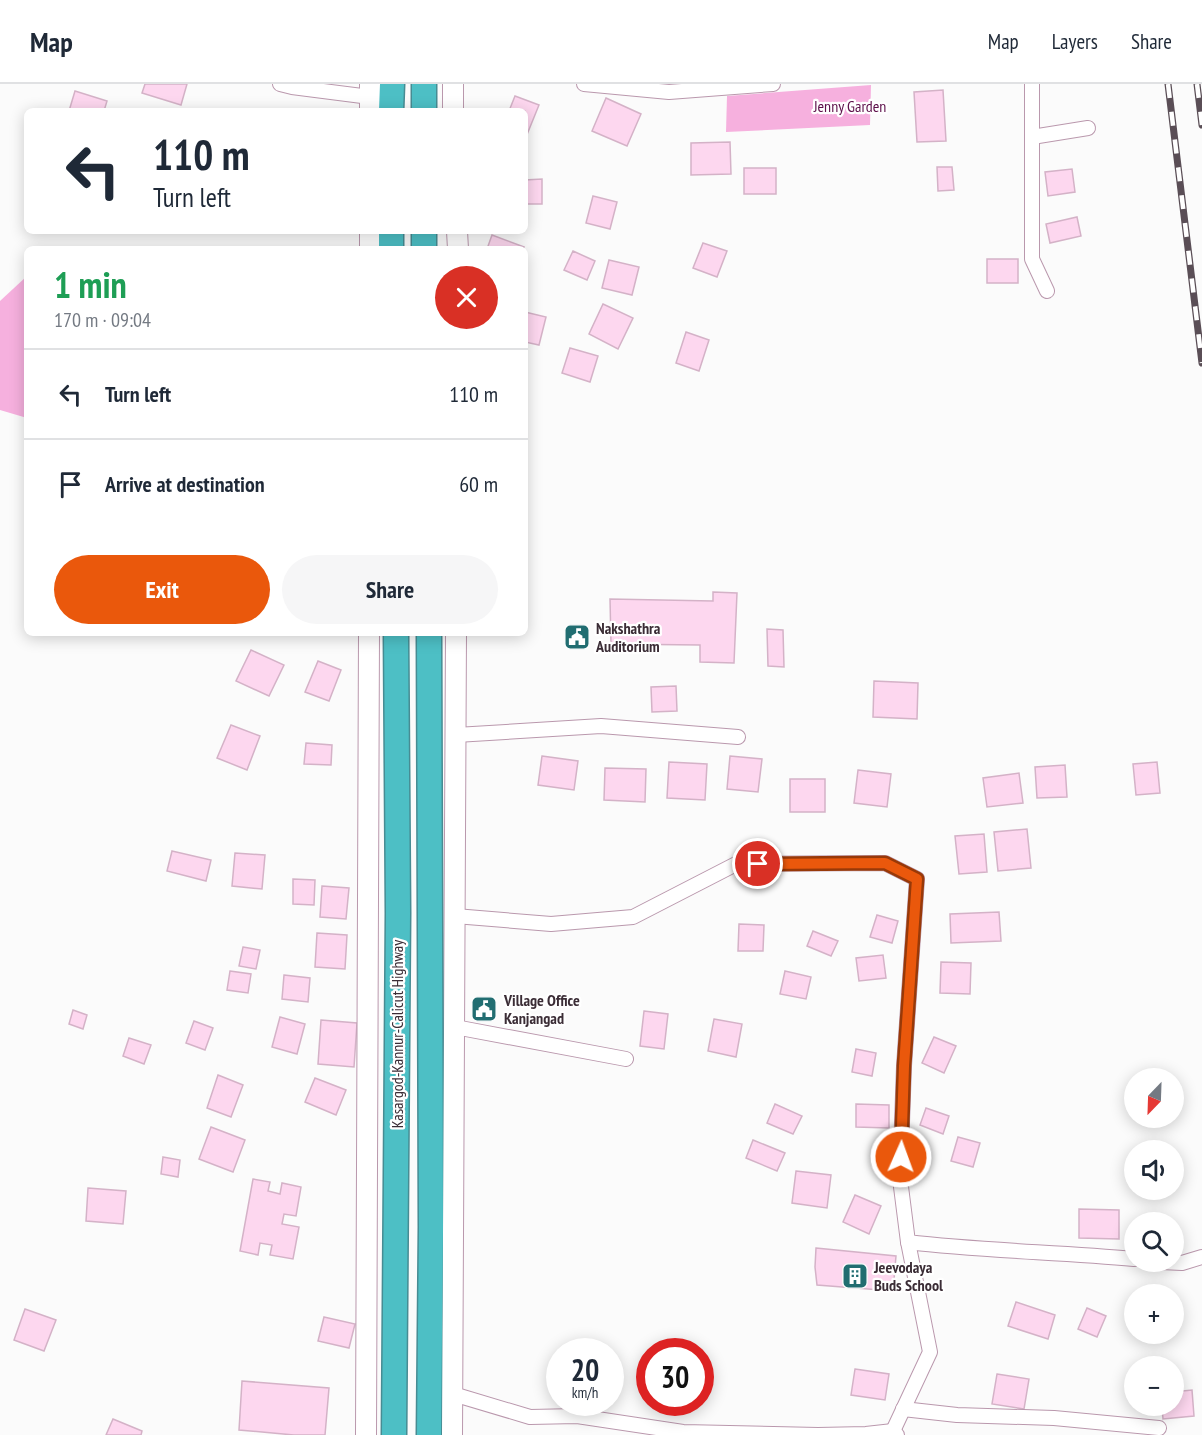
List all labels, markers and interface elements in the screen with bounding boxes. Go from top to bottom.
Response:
text: Map [30,23,73,60]
text: Map [988,28,1019,55]
text: Layers [1052,28,1098,55]
text: Share [1131,28,1172,55]
park label: Jenny Garden [813,96,886,116]
text: 110 m [153,127,250,182]
icon: left [54,132,132,210]
text: Turn left [153,180,231,214]
text: 1 min [54,261,127,308]
button: close [435,266,498,329]
text: 170 m · 09:04 [54,307,151,333]
icon: left [54,378,87,411]
text: Turn left [105,380,171,408]
text: 110 m [449,380,498,408]
icon: arrive [54,468,87,501]
text: Arrive at destination [105,470,265,498]
text: 60 m [459,470,498,498]
button: Exit [54,555,270,624]
button: Share [282,555,498,624]
place label: Nakshathra Auditorium [595,618,661,656]
public building icon: Nakshathra Auditorium [562,622,592,652]
pin [732,838,783,889]
icon: arrive [741,847,774,880]
street label: Kasargod-Kannur-Calicut Highway [387,940,407,1128]
place label: Village Office Kanjangad [503,990,580,1028]
public building icon: Village Office Kanjangad [469,994,499,1024]
north arrow [1124,1068,1184,1128]
map controls [1124,1068,1184,1416]
position arrow [869,1125,933,1189]
button: sound [1124,1140,1184,1200]
button: search [1124,1212,1184,1272]
place label: Jeevodaya Buds School [873,1257,943,1295]
building icon: Jeevodaya Buds School [840,1261,870,1291]
button: + [1124,1284,1184,1344]
speed limit sign: 30 [636,1338,714,1416]
text: 20 [571,1350,599,1389]
button: − [1124,1356,1184,1416]
text: km/h [572,1383,598,1402]

